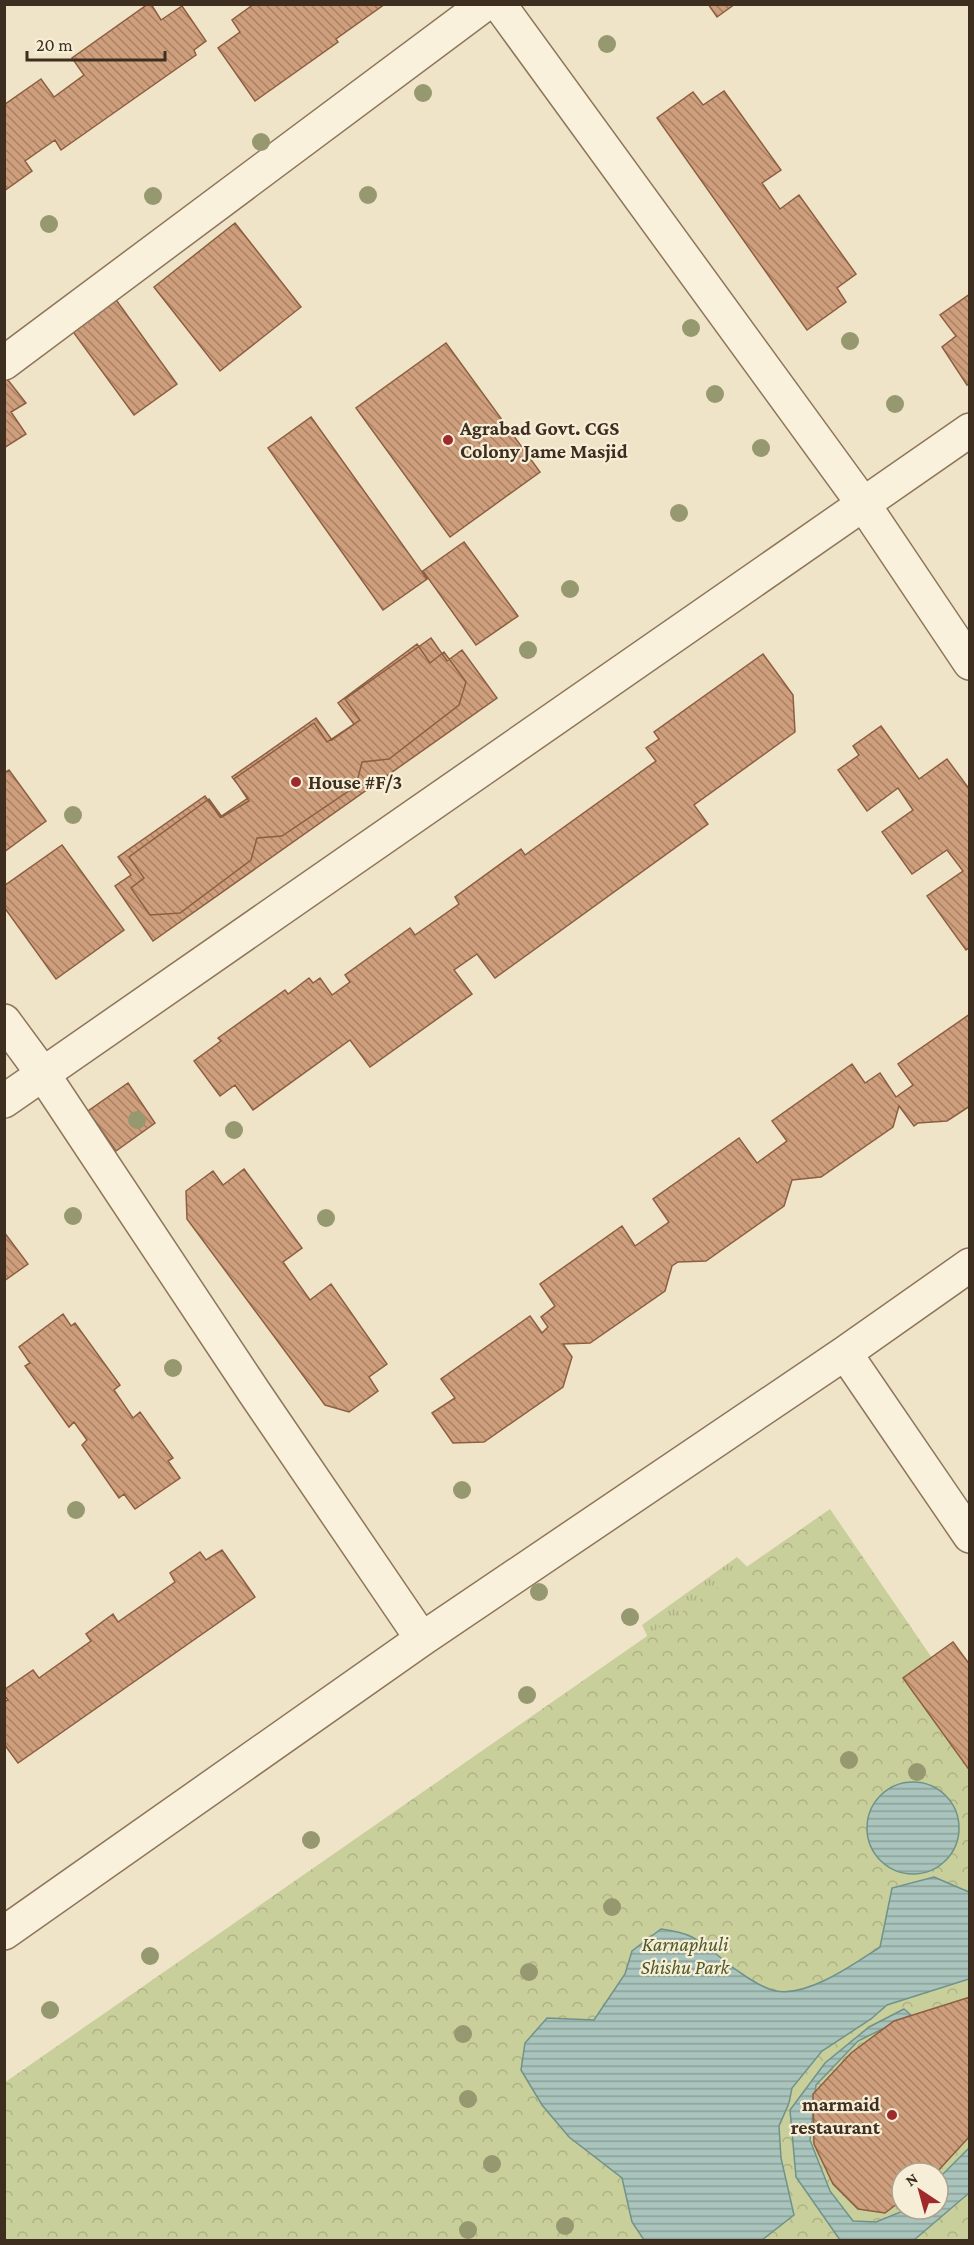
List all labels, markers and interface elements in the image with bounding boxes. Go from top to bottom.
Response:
scale bar [27,24,165,62]
text: 20 m [36,35,73,55]
place label: Agrabad Govt. CGS Colony Jame Masjid [459,417,628,463]
marker: Agrabad Govt. CGS Colony Jame Masjid [441,433,455,447]
place label: House #F/3 [308,771,402,793]
marker: House #F/3 [289,775,303,789]
park label: Karnaphuli Shishu Park [641,1933,731,1978]
place label: marmaid restaurant [791,2093,881,2138]
marker: marmaid restaurant [885,2108,899,2122]
north arrow [890,2161,950,2221]
text: N [902,2169,921,2189]

